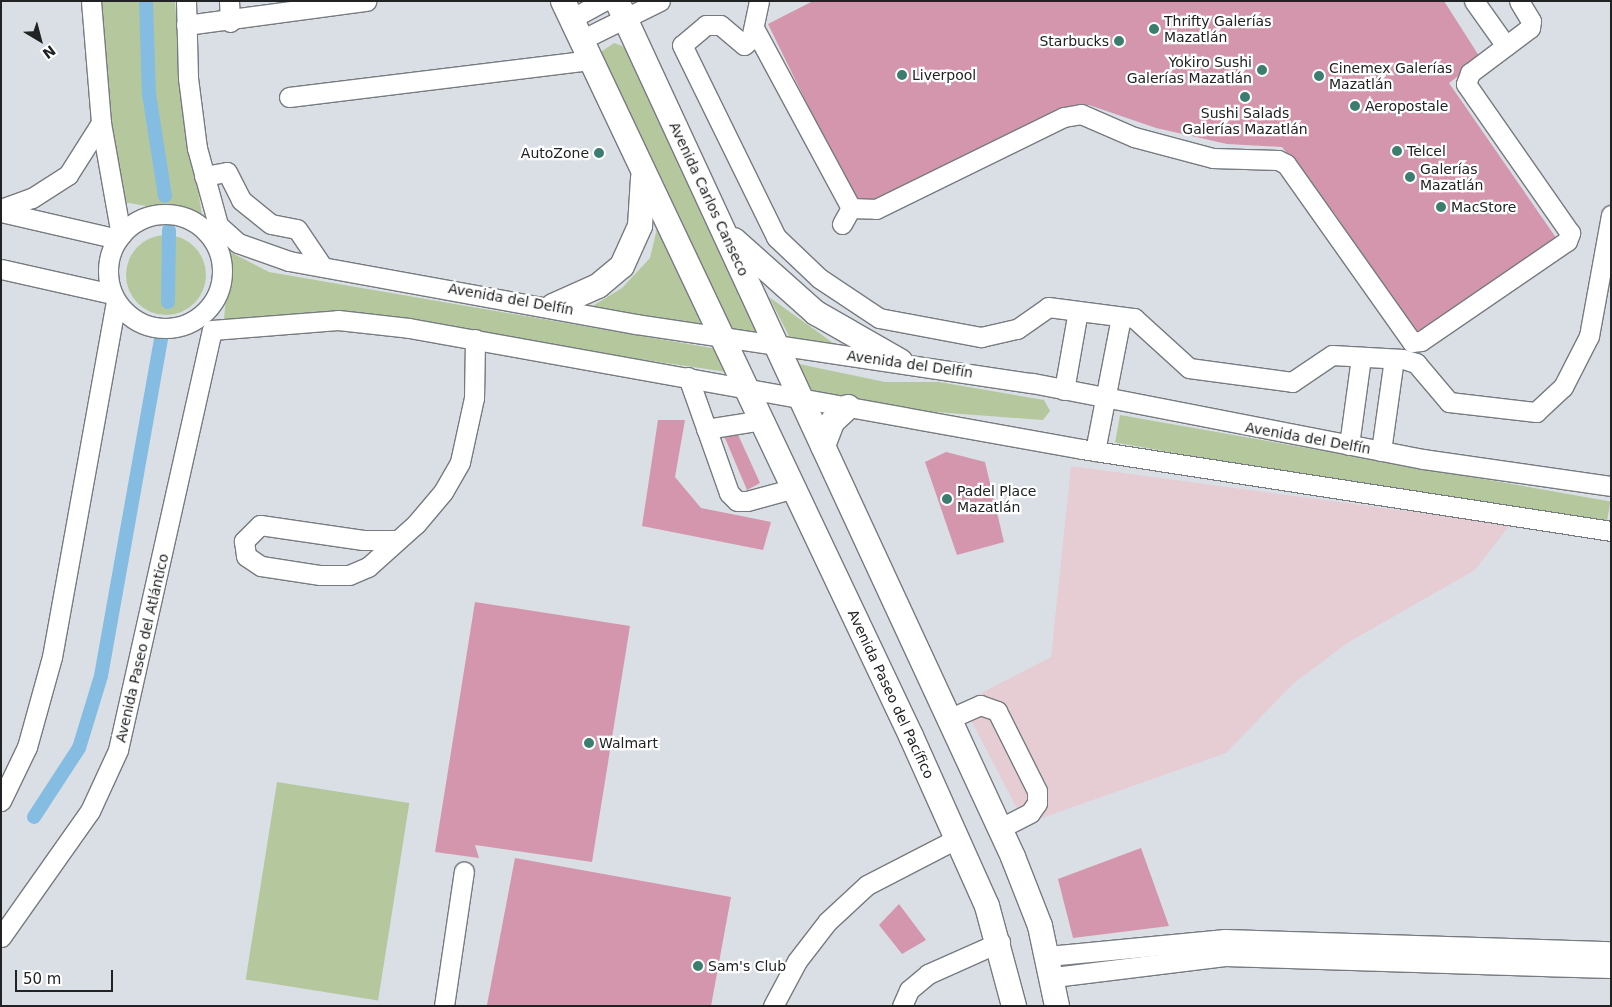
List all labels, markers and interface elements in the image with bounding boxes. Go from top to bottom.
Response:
place label: Thrifty Galerías Mazatlán [1164,13,1271,46]
north arrow [15,15,65,65]
marker: Thrifty Galerías Mazatlán [1148,23,1160,35]
place label: Starbucks [1039,33,1109,49]
marker: Starbucks [1113,35,1125,47]
text: N [40,42,59,62]
place label: Yokiro Sushi Galerías Mazatlán [1127,54,1252,86]
place label: Cinemex Galerías Mazatlán [1329,60,1452,92]
marker: Yokiro Sushi Galerías Mazatlán [1256,64,1268,76]
place label: Liverpool [912,67,976,83]
marker: Liverpool [896,69,908,81]
marker: Cinemex Galerías Mazatlán [1313,70,1325,82]
marker: Sushi Salads Galerías Mazatlán [1239,91,1251,103]
place label: Aeropostale [1365,98,1448,114]
marker: Aeropostale [1349,100,1361,112]
place label: Sushi Salads Galerías Mazatlán [1182,105,1308,138]
street label: Avenida Carlos Canseco [666,119,752,279]
place label: Telcel [1407,143,1446,159]
place label: AutoZone [521,145,589,161]
marker: Telcel [1391,145,1403,157]
marker: AutoZone [593,147,605,159]
place label: Galerías Mazatlán [1420,161,1483,193]
marker: Galerías Mazatlán [1404,171,1416,183]
place label: MacStore [1451,199,1516,215]
marker: MacStore [1435,201,1447,213]
street label: Avenida del Delfín [447,280,575,318]
street label: Avenida del Delfín [846,347,974,381]
street label: Avenida del Delfín [1244,419,1372,457]
place label: Padel Place Mazatlán [957,483,1036,516]
marker: Padel Place Mazatlán [941,493,953,505]
street label: Avenida Paseo del Atlántico [112,552,172,744]
street label: Avenida Paseo del Pacífico [844,607,938,781]
place label: Walmart [599,735,658,751]
marker: Walmart [583,737,595,749]
place label: Sam's Club [708,958,786,974]
scale bar [18,960,115,992]
marker: Sam's Club [692,960,704,972]
text: 50 m [23,970,61,988]

